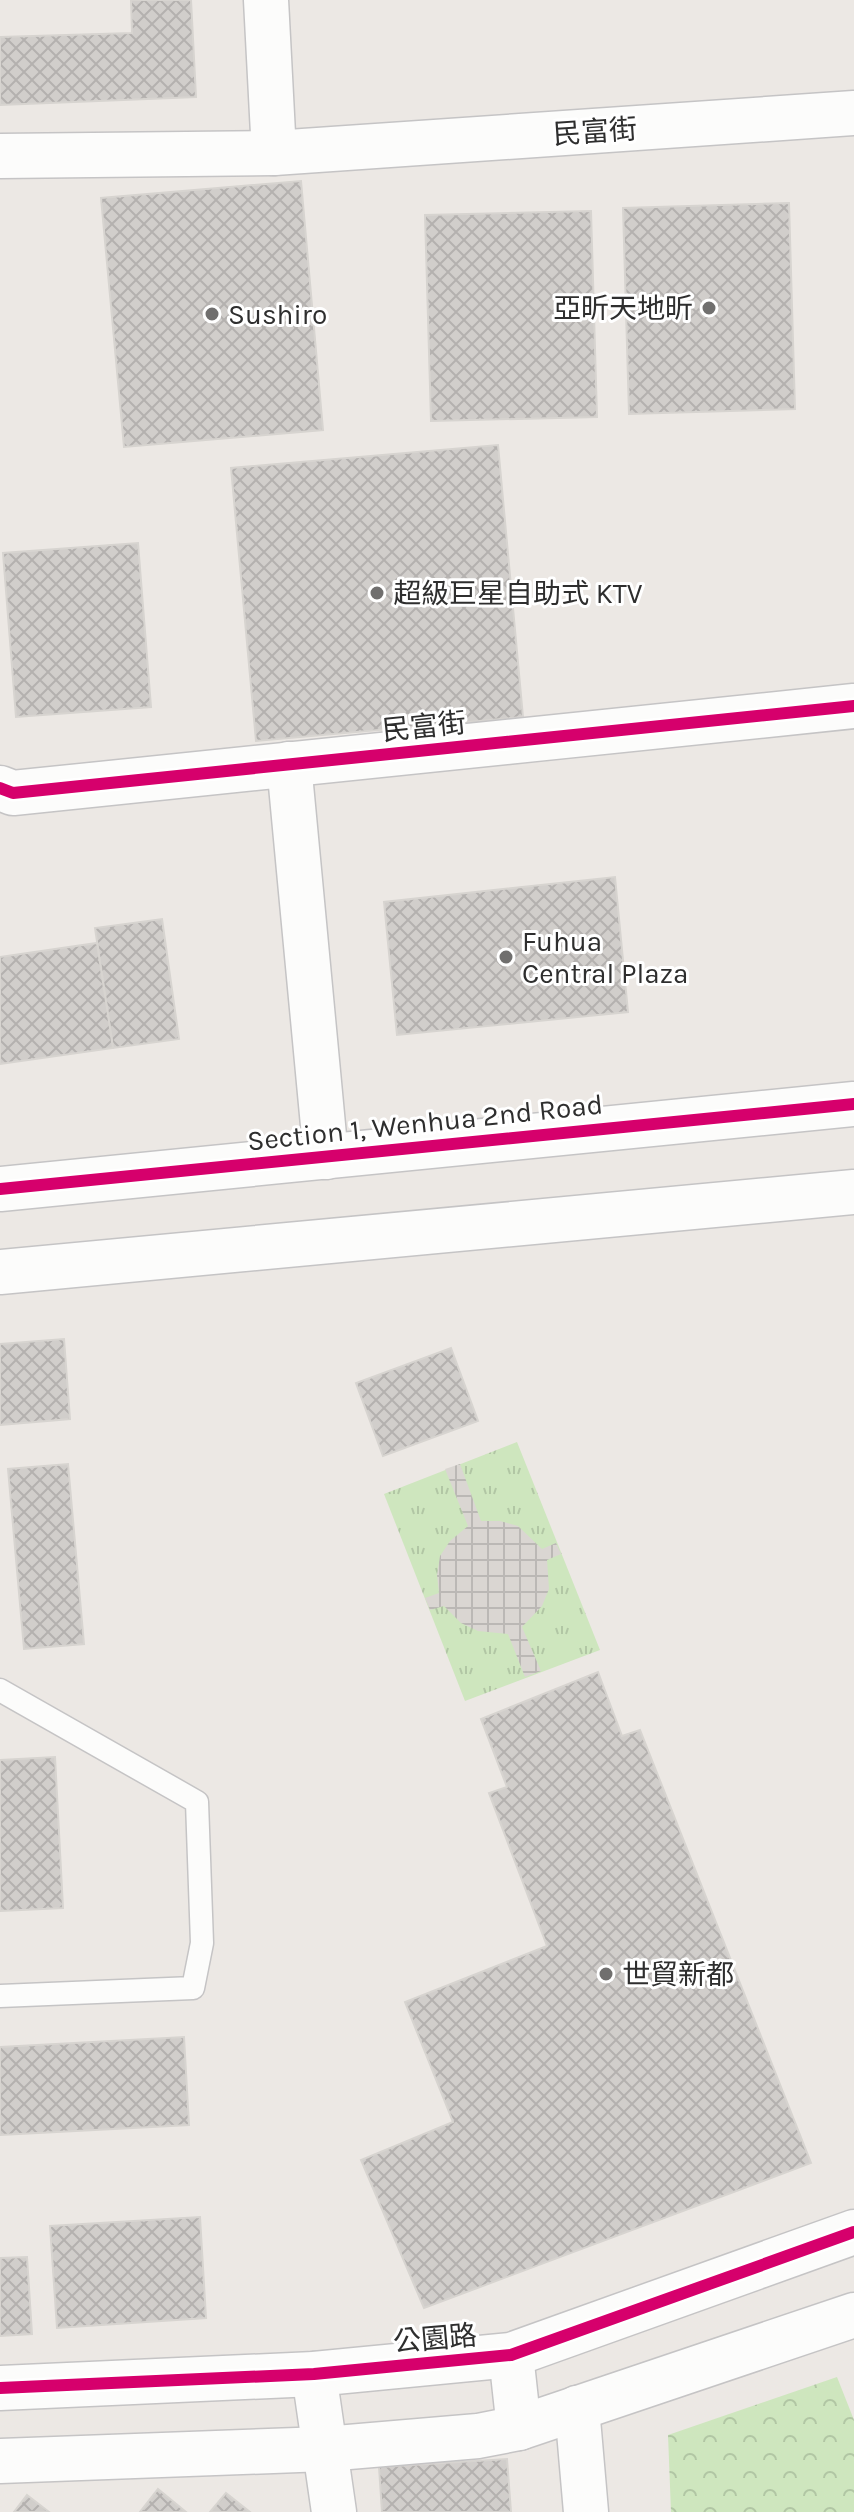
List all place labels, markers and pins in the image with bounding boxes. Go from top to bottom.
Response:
place label: 亞昕天地昕 [553,292,693,325]
place label: Sushiro [228,298,327,331]
marker: 亞昕天地昕 [700,299,718,317]
marker: Sushiro [203,305,221,323]
place label: 超級巨星自助式 KTV [393,577,643,610]
marker: 超級巨星自助式 KTV [368,584,386,602]
place label: Fuhua Central Plaza [522,925,688,990]
marker: Fuhua Central Plaza [497,948,515,966]
place label: 世貿新都 [622,1958,734,1991]
marker: 世貿新都 [597,1965,615,1983]

